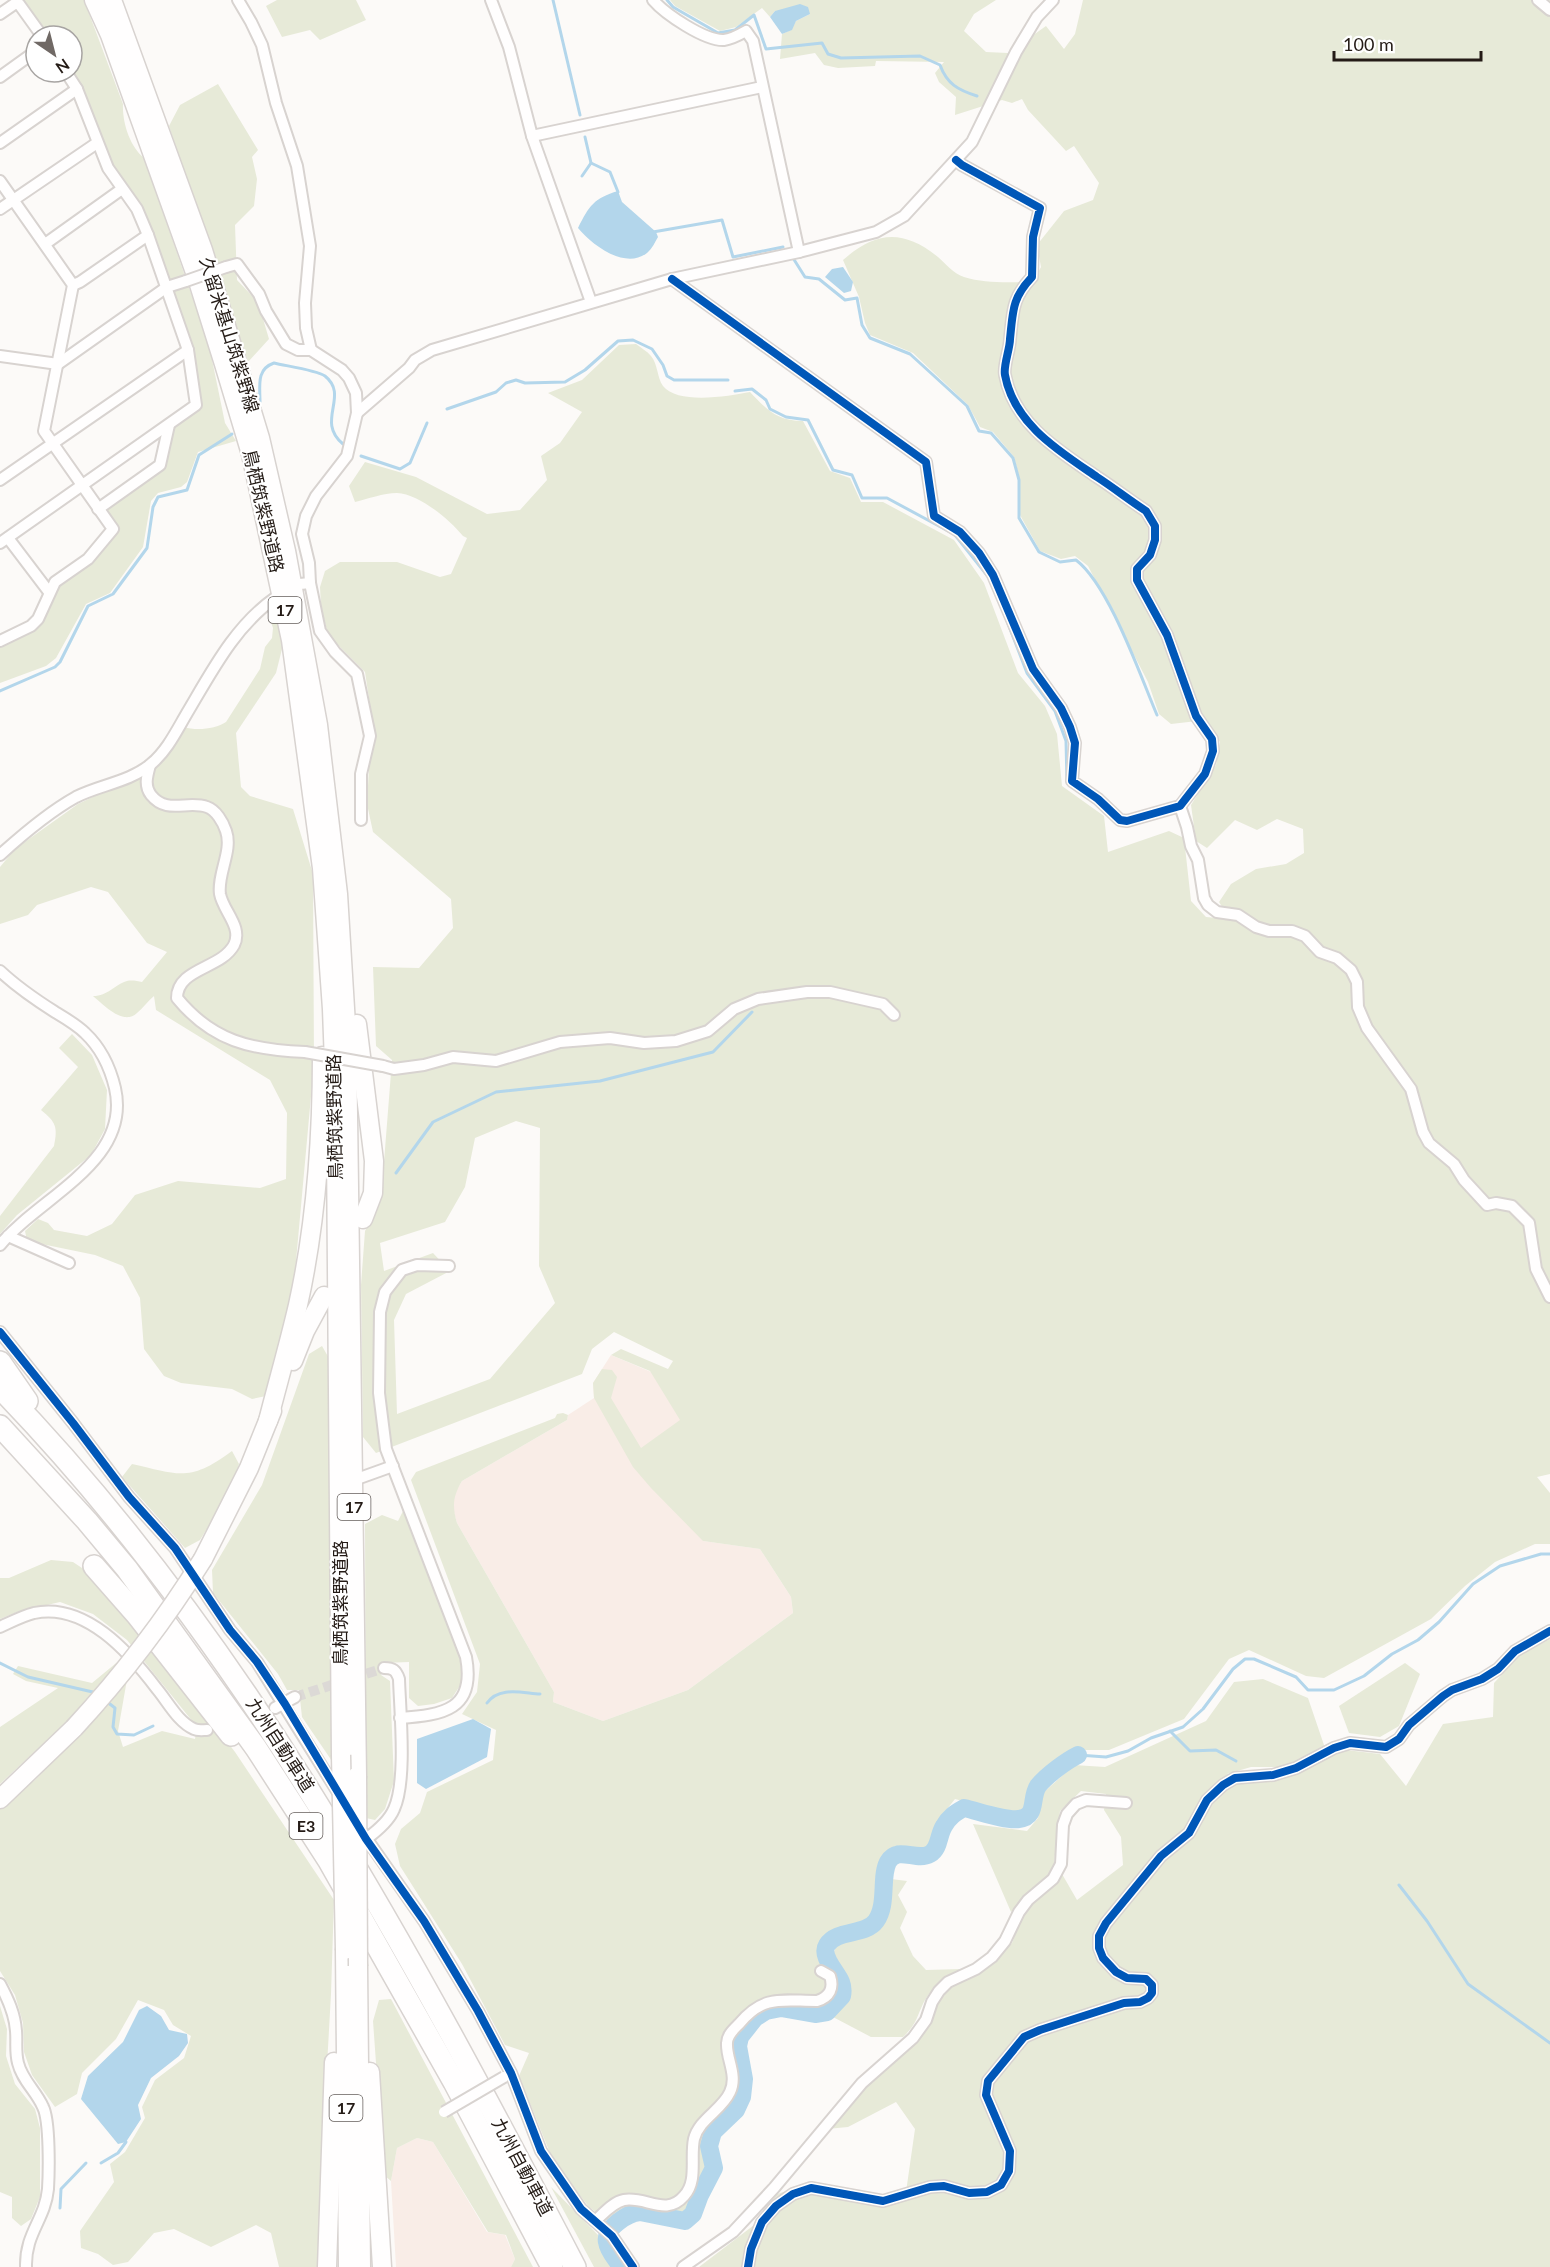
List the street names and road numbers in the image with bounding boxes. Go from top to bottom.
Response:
street label: 久留米基山筑紫野線 [196,254,264,415]
street label: 鳥栖筑紫野道路 [239,447,289,575]
road number: 17 [268,597,302,623]
street label: 鳥栖筑紫野道路 [322,1054,346,1180]
road number: 17 [338,1494,370,1520]
street label: 鳥栖筑紫野道路 [329,1540,351,1666]
street label: 九州自動車道 [242,1693,319,1796]
road number: E3 [290,1813,322,1839]
road number: 17 [330,2095,362,2121]
street label: 九州自動車道 [488,2114,558,2219]

